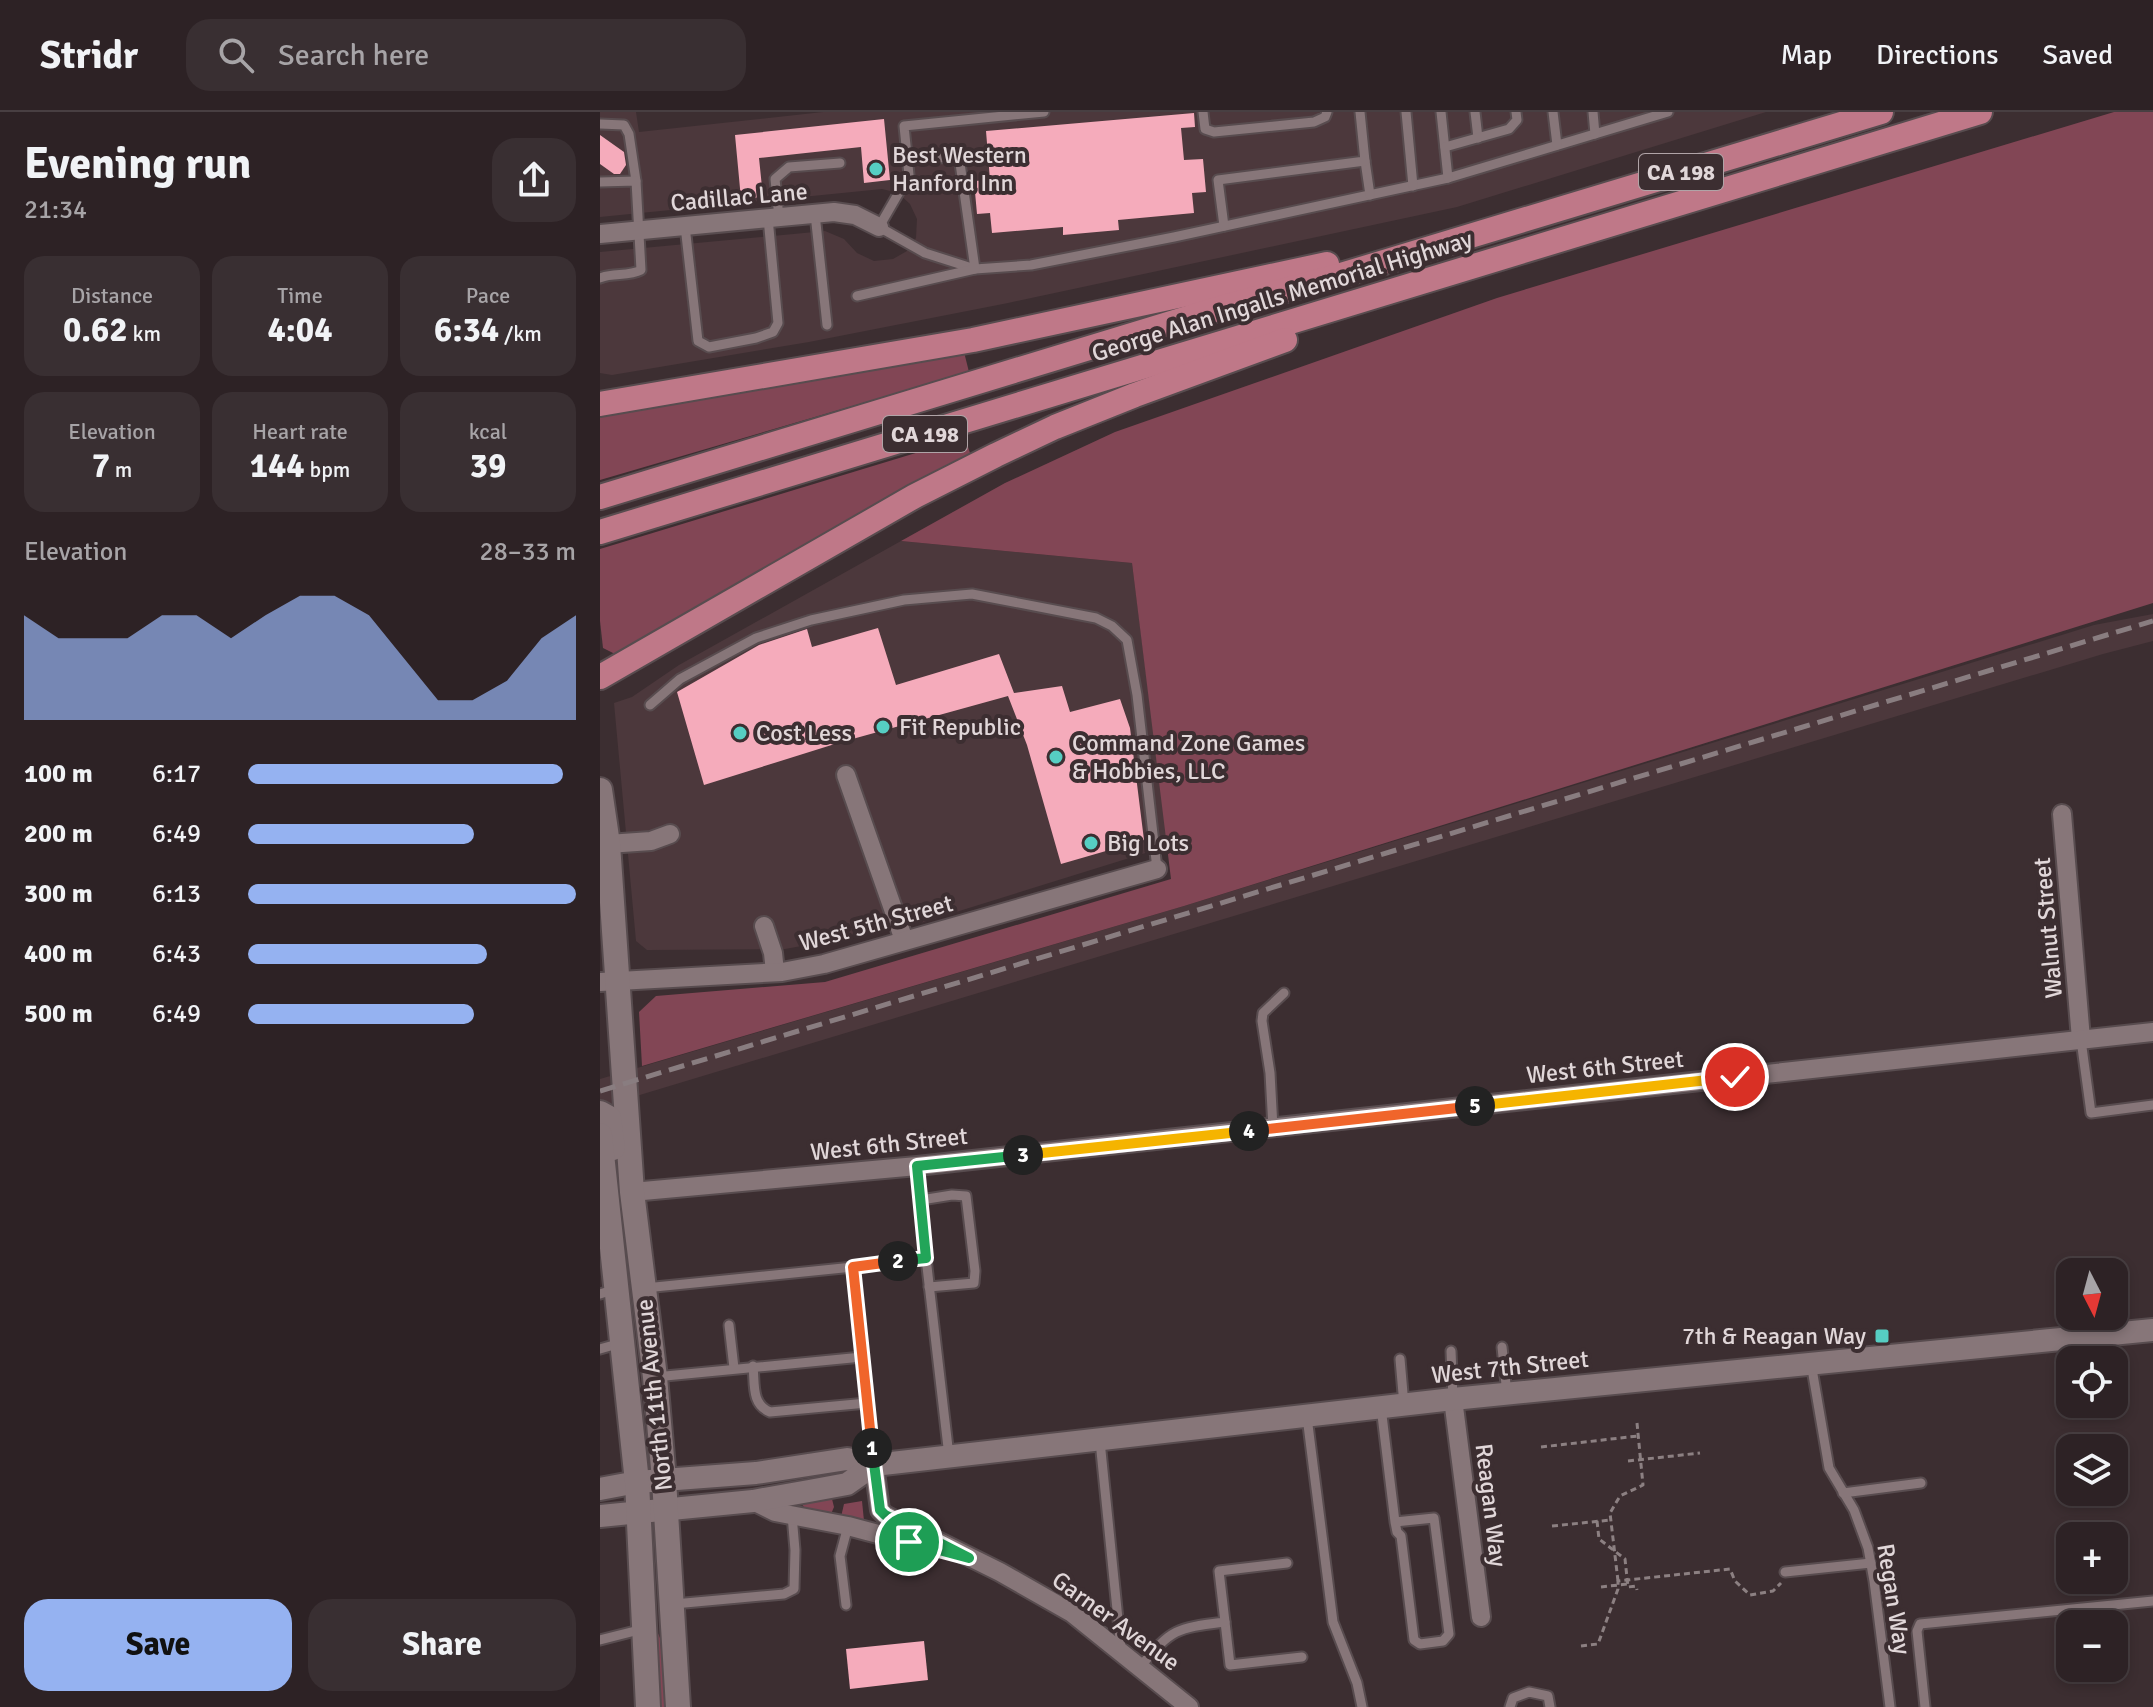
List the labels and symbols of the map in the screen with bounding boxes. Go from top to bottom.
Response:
place label: Best Western Hanford Inn [892,140,1027,198]
road number: CA 198 [1639,154,1723,190]
marker: Best Western Hanford Inn [867,160,885,178]
street label: Cadillac Lane [669,176,809,218]
street label: George Alan Ingalls Memorial Highway [1088,224,1476,368]
road number: CA 198 [883,416,967,452]
place label: Fit Republic [899,712,1021,742]
place label: Cost Less [756,718,852,748]
marker: Fit Republic [874,718,892,736]
marker: Cost Less [731,724,749,742]
place label: Command Zone Games & Hobbies, LLC [1072,728,1305,786]
marker: Command Zone Games & Hobbies, LLC [1047,748,1065,766]
place label: Big Lots [1107,828,1189,858]
marker: Big Lots [1082,834,1100,852]
street label: Walnut Street [2027,856,2069,1000]
street label: West 5th Street [796,888,956,958]
pin [1701,1043,1769,1111]
street label: West 6th Street [1525,1044,1685,1090]
pin: 5 [1455,1086,1495,1126]
pin: 4 [1229,1111,1269,1151]
street label: West 6th Street [809,1121,969,1167]
pin: 3 [1003,1135,1043,1175]
pin: 2 [878,1241,918,1281]
north arrow [2056,1258,2128,1330]
street label: North 11th Avenue [629,1298,679,1492]
place label: 7th & Reagan Way [1682,1321,1866,1351]
marker: 7th & Reagan Way [1873,1327,1891,1345]
street label: West 7th Street [1430,1344,1590,1390]
pin: 1 [852,1428,892,1468]
street label: Reagan Way [1469,1442,1513,1568]
pin [875,1508,943,1576]
street label: Regan Way [1870,1541,1918,1657]
street label: Garner Avenue [1046,1565,1186,1677]

